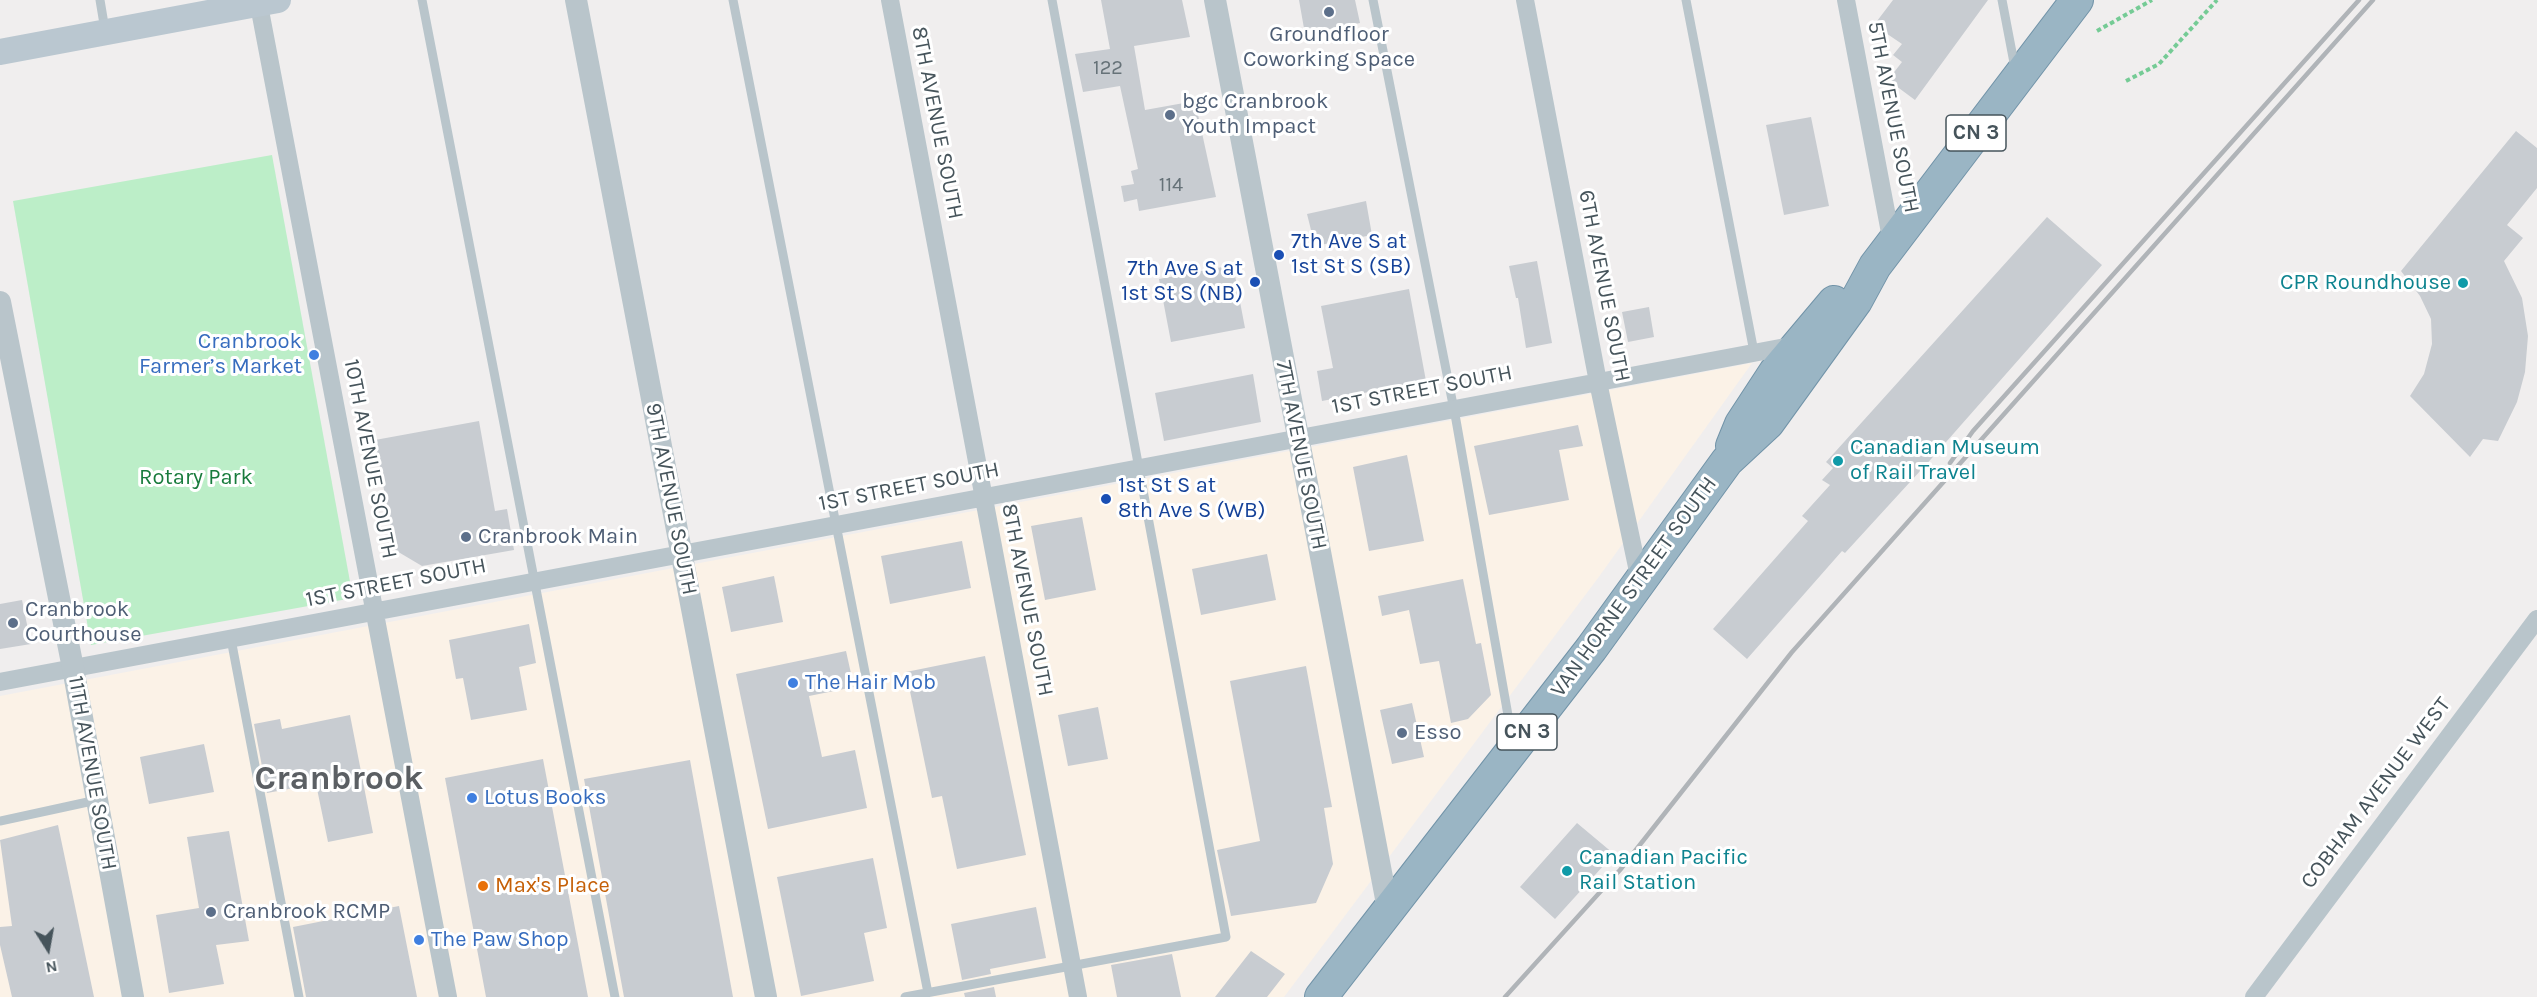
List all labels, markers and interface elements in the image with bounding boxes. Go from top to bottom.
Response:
marker: Groundfloor Coworking Space [1322,5,1336,19]
street label: 5TH AVENUE SOUTH [1861,19,1925,215]
place label: Groundfloor Coworking Space [1243,22,1415,74]
street label: 8TH AVENUE SOUTH [905,24,969,222]
house number: 122 [1093,56,1123,80]
place label: bgc Cranbrook Youth Impact [1182,89,1328,140]
marker: bgc Cranbrook Youth Impact [1163,108,1177,122]
road number: CN 3 [1946,115,2006,151]
house number: 114 [1159,173,1183,197]
street label: 6TH AVENUE SOUTH [1572,188,1636,384]
place label: 7th Ave S at 1st St S (SB) [1291,229,1411,280]
marker: 7th Ave S at 1st St S (SB) [1272,248,1286,262]
place label: 7th Ave S at 1st St S (NB) [1121,256,1243,308]
place label: CPR Roundhouse [2280,270,2451,296]
marker: 7th Ave S at 1st St S (NB) [1248,275,1262,289]
marker: CPR Roundhouse [2456,276,2470,290]
place label: Cranbrook Farmer’s Market [139,329,302,380]
marker: Cranbrook Farmer’s Market [307,348,321,362]
street label: 10TH AVENUE SOUTH [338,357,402,561]
street label: 7TH AVENUE SOUTH [1270,358,1332,552]
street label: 1ST STREET SOUTH [1330,360,1514,420]
street label: 9TH AVENUE SOUTH [639,401,703,597]
place label: Canadian Museum of Rail Travel [1850,435,2040,487]
marker: Canadian Museum of Rail Travel [1831,454,1845,468]
street label: 1ST STREET SOUTH [817,457,1001,517]
park label: Rotary Park [139,465,253,491]
street label: VAN HORNE STREET SOUTH [1545,472,1723,702]
place label: 1st St S at 8th Ave S (WB) [1118,473,1266,524]
marker: 1st St S at 8th Ave S (WB) [1099,492,1113,506]
street label: 8TH AVENUE SOUTH [995,501,1059,699]
place label: Cranbrook Main [478,524,638,550]
marker: Cranbrook Main [459,530,473,544]
street label: 1ST STREET SOUTH [304,553,488,613]
place label: Cranbrook Courthouse [25,597,142,648]
marker: Cranbrook Courthouse [6,616,20,630]
place label: The Hair Mob [805,670,936,696]
street label: 11TH AVENUE SOUTH [62,674,122,872]
marker: The Hair Mob [786,676,800,690]
street label: COBHAM AVENUE WEST [2295,692,2457,894]
road number: CN 3 [1497,714,1557,750]
place label: Esso [1414,720,1462,746]
marker: Esso [1395,726,1409,740]
district label: Cranbrook [255,759,423,799]
place label: Lotus Books [484,785,606,811]
marker: Lotus Books [465,791,479,805]
place label: Canadian Pacific Rail Station [1579,845,1748,896]
marker: Canadian Pacific Rail Station [1560,864,1574,878]
place label: Max's Place [495,873,610,899]
marker: Max's Place [476,879,490,893]
place label: Cranbrook RCMP [223,899,390,925]
marker: Cranbrook RCMP [204,905,218,919]
north arrow [18,919,78,979]
place label: The Paw Shop [431,927,569,953]
marker: The Paw Shop [412,933,426,947]
text: N [44,957,59,978]

